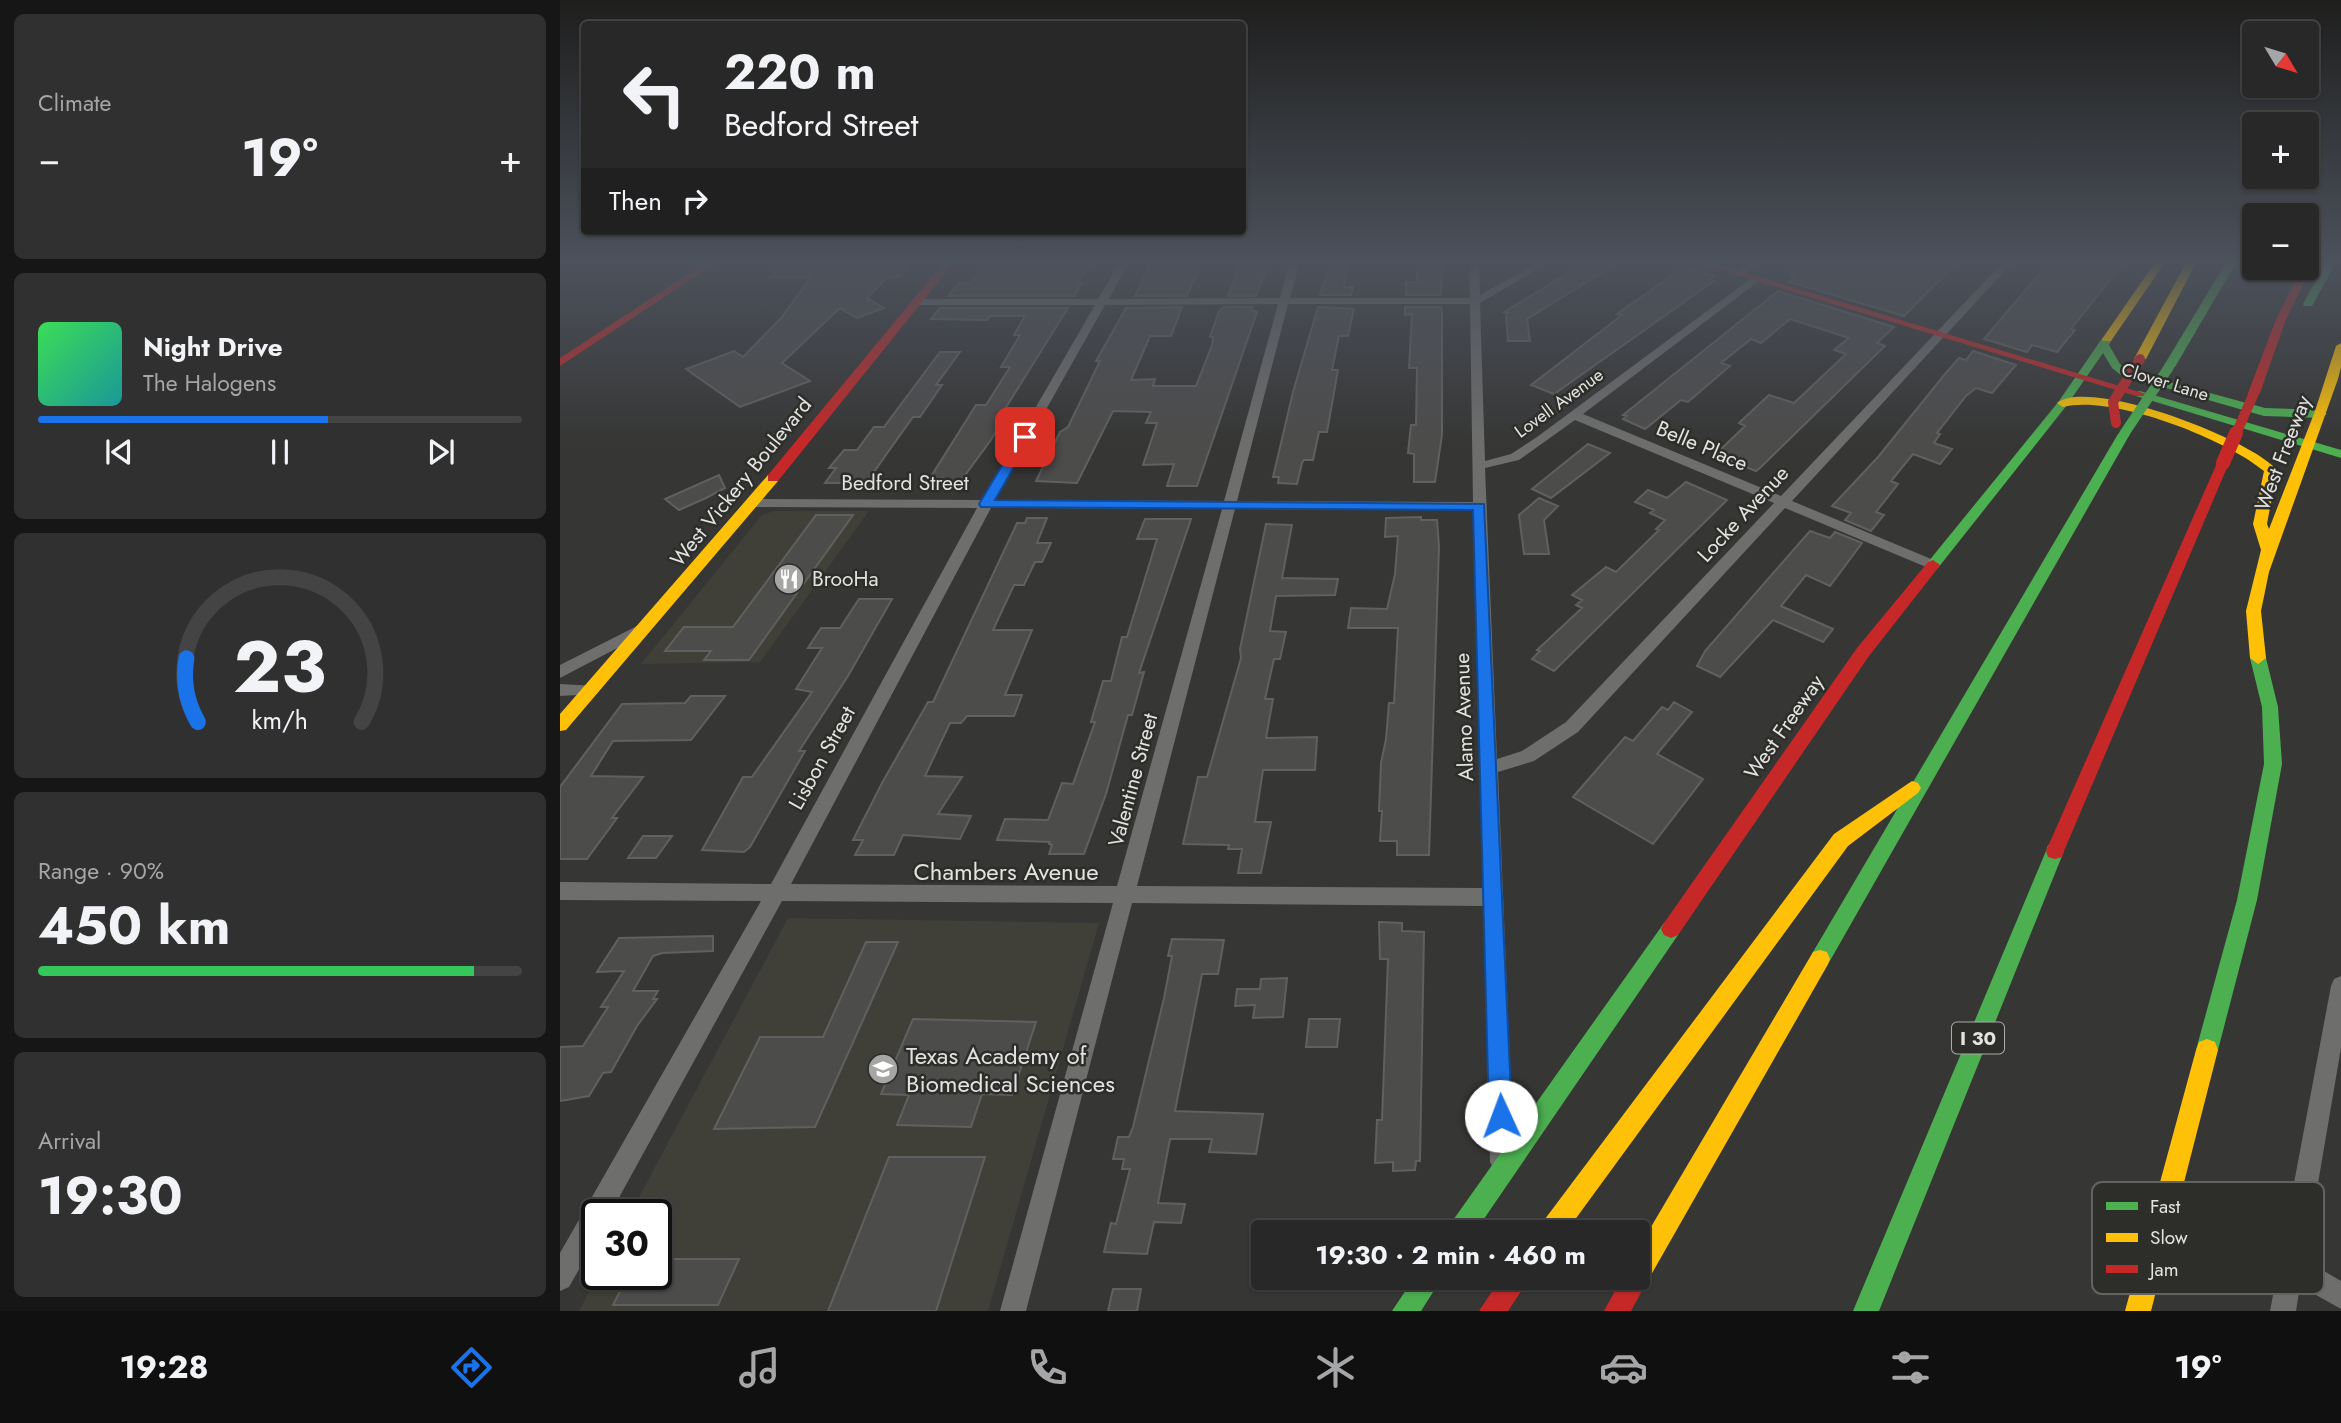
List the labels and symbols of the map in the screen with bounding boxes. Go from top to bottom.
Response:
north arrow [2242,21,2319,98]
street label: Clover Lane [2118,356,2212,408]
street label: Lovell Avenue [1509,362,1609,444]
street label: West Freeway [2247,390,2319,515]
street label: West Vickery Boulevard [663,391,819,573]
pin [995,407,1055,467]
street label: Belle Place [1652,413,1752,479]
street label: Locke Avenue [1690,459,1796,569]
street label: Bedford Street [841,468,969,498]
restaurant icon: BrooHa [772,562,806,596]
place label: BrooHa [812,564,879,594]
street label: Alamo Avenue [1447,652,1481,782]
street label: West Freeway [1737,668,1832,785]
street label: Lisbon Street [781,701,863,815]
street label: Valentine Street [1101,710,1165,850]
street label: Chambers Avenue [913,854,1099,889]
road number: I 30 [1952,1022,2004,1054]
place label: Texas Academy of Biomedical Sciences [906,1038,1115,1101]
school or university icon: Texas Academy of Biomedical Sciences [866,1052,900,1086]
position arrow [1464,1079,1538,1153]
legend [2092,1182,2324,1294]
text: Fast [2150,1193,2181,1220]
speed limit sign: 30 [581,1199,672,1290]
text: Slow [2150,1224,2188,1251]
text: Jam [2147,1256,2179,1283]

